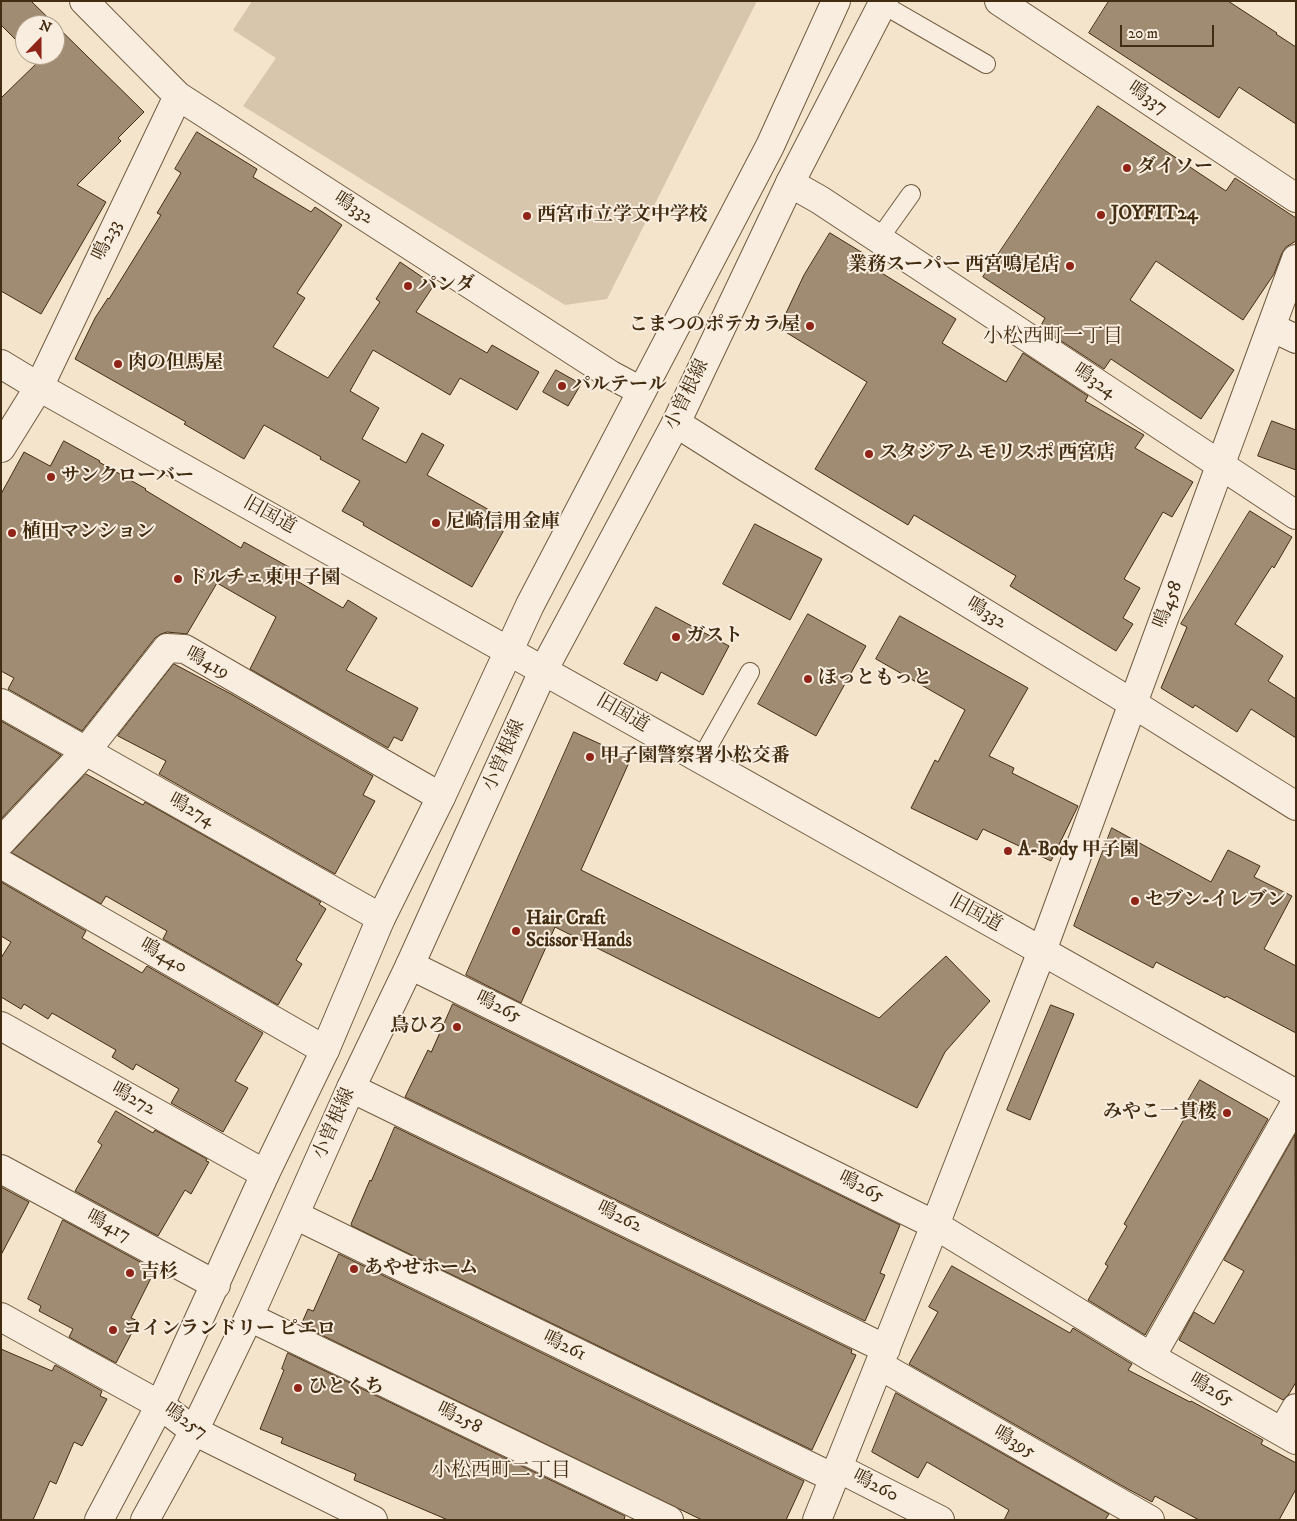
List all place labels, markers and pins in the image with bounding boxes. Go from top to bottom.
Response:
place label: ダイソー [1137,157,1213,179]
marker: ダイソー [1121,162,1133,174]
place label: JOYFIT24 [1111,204,1198,226]
place label: 西宮市立学文中学校 [537,205,708,227]
marker: JOYFIT24 [1095,209,1107,221]
marker: 西宮市立学文中学校 [521,210,533,222]
place label: 業務スーパー 西宮鳴尾店 [848,255,1060,277]
marker: 業務スーパー 西宮鳴尾店 [1064,260,1076,272]
place label: パンダ [418,275,475,297]
marker: パンダ [402,280,414,292]
place label: こまつのポテカラ屋 [629,315,800,337]
marker: こまつのポテカラ屋 [804,320,816,332]
place label: 肉の但馬屋 [128,353,223,375]
marker: 肉の但馬屋 [112,358,124,370]
place label: パルテール [572,375,667,397]
marker: パルテール [556,380,568,392]
place label: スタジアム モリスポ 西宮店 [879,443,1115,465]
marker: スタジアム モリスポ 西宮店 [863,448,875,460]
place label: サンクローバー [61,466,194,488]
marker: サンクローバー [45,471,57,483]
place label: 尼崎信用金庫 [446,512,560,534]
marker: 尼崎信用金庫 [430,517,442,529]
place label: 植田マンション [22,522,155,544]
marker: 植田マンション [6,527,18,539]
place label: ドルチェ東甲子園 [188,568,340,590]
marker: ドルチェ東甲子園 [172,573,184,585]
place label: ガスト [686,626,743,648]
marker: ガスト [670,631,682,643]
place label: ほっともっと [818,668,932,690]
marker: ほっともっと [802,673,814,685]
place label: 甲子園警察署小松交番 [600,746,790,768]
marker: 甲子園警察署小松交番 [584,751,596,763]
place label: A-Body 甲子園 [1018,840,1139,862]
marker: A-Body 甲子園 [1002,845,1014,857]
place label: セブン-イレブン [1145,890,1286,912]
marker: セブン-イレブン [1129,895,1141,907]
place label: Hair Craft Scissor Hands [526,909,632,953]
marker: Hair Craft Scissor Hands [510,925,522,937]
place label: 鳥ひろ [390,1016,447,1038]
marker: 鳥ひろ [451,1021,463,1033]
place label: みやこ一貫楼 [1103,1102,1217,1124]
marker: みやこ一貫楼 [1221,1107,1233,1119]
place label: あやせホーム [364,1258,478,1280]
place label: 吉杉 [140,1262,178,1284]
marker: あやせホーム [348,1263,360,1275]
marker: 吉杉 [124,1267,136,1279]
place label: コインランドリー ピエロ [123,1319,336,1341]
marker: コインランドリー ピエロ [107,1324,119,1336]
place label: ひとくち [308,1377,384,1399]
marker: ひとくち [292,1382,304,1394]

